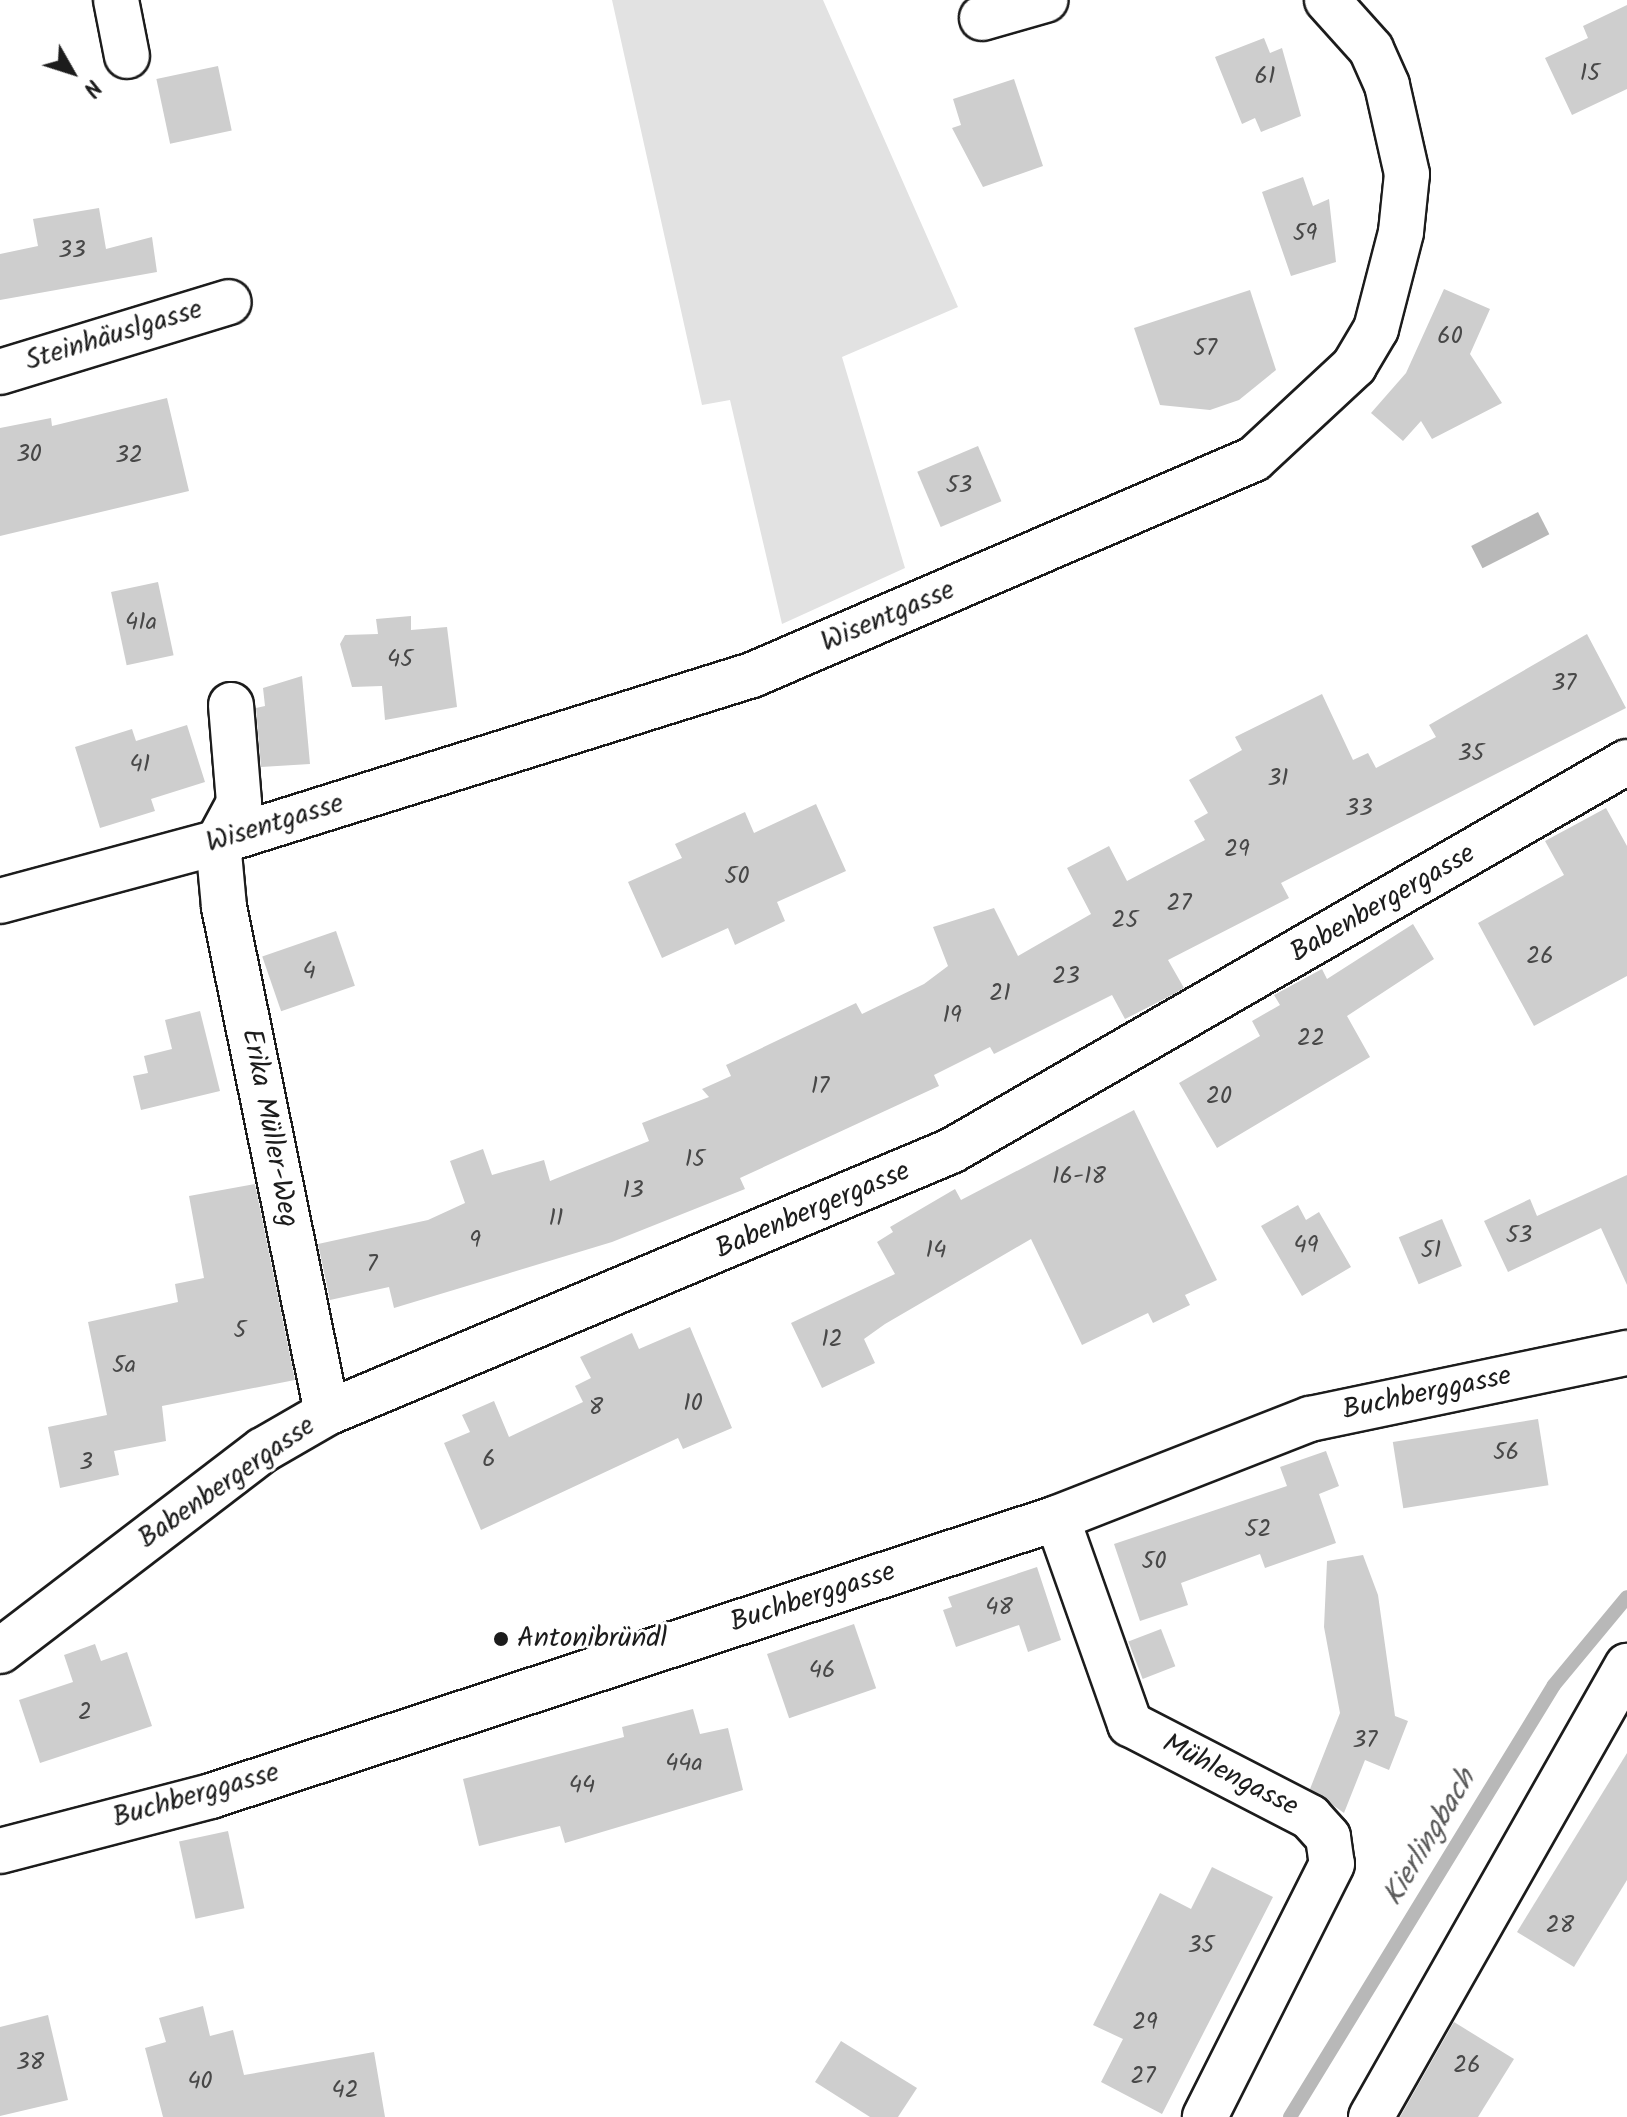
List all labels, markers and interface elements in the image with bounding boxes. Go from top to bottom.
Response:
north arrow [32,32,112,112]
house number: 15 [1580,60,1600,88]
house number: 61 [1255,63,1275,91]
text: N [73,71,109,104]
house number: 59 [1293,220,1317,248]
house number: 33 [58,237,86,265]
street label: Steinhäuslgasse [21,293,207,379]
house number: 60 [1437,323,1463,351]
house number: 57 [1193,335,1217,363]
house number: 30 [16,441,42,469]
house number: 32 [115,442,143,470]
house number: 53 [946,472,972,500]
street label: Wisentgasse [816,574,960,660]
house number: 41a [125,609,157,637]
house number: 45 [387,646,413,674]
house number: 37 [1552,670,1576,698]
house number: 35 [1458,740,1484,768]
house number: 41 [130,751,150,779]
house number: 31 [1267,765,1289,793]
street label: Wisentgasse [202,787,348,861]
house number: 33 [1345,795,1373,823]
house number: 29 [1224,836,1250,864]
street label: Babenbergergasse [1285,837,1481,971]
house number: 50 [725,863,749,891]
house number: 27 [1166,890,1192,918]
house number: 25 [1112,907,1138,935]
house number: 26 [1526,943,1554,971]
house number: 4 [302,958,316,986]
house number: 23 [1052,963,1080,991]
house number: 21 [989,980,1011,1008]
house number: 19 [942,1002,962,1030]
house number: 22 [1297,1025,1325,1053]
street label: Erika Müller-Weg [233,1026,305,1230]
house number: 17 [811,1073,829,1101]
house number: 20 [1206,1083,1232,1111]
house number: 15 [685,1146,705,1174]
street label: Babenbergergasse [711,1155,915,1267]
house number: 16-18 [1052,1163,1106,1191]
house number: 13 [622,1177,644,1205]
house number: 11 [548,1205,564,1233]
house number: 53 [1506,1222,1532,1250]
house number: 9 [469,1227,481,1255]
house number: 49 [1294,1232,1318,1260]
house number: 14 [926,1237,946,1265]
house number: 51 [1421,1237,1441,1265]
house number: 7 [366,1251,378,1279]
house number: 5 [234,1317,246,1345]
house number: 12 [821,1326,843,1354]
house number: 5a [112,1352,136,1380]
street label: Buchberggasse [1340,1360,1514,1428]
house number: 10 [683,1390,703,1418]
house number: 8 [589,1394,603,1422]
street label: Babenbergergasse [132,1410,322,1556]
house number: 56 [1493,1439,1519,1467]
house number: 6 [482,1446,496,1474]
house number: 3 [79,1449,93,1477]
house number: 52 [1245,1516,1271,1544]
house number: 50 [1142,1548,1166,1576]
street label: Buchberggasse [726,1556,900,1640]
house number: 48 [985,1594,1013,1622]
place label: Antonibründl [517,1622,667,1656]
marker: Antonibründl [492,1630,510,1648]
house number: 46 [809,1657,835,1685]
house number: 2 [78,1699,92,1727]
street label: Mühlengasse [1157,1727,1303,1825]
house number: 37 [1353,1727,1377,1755]
house number: 44a [665,1750,703,1778]
street label: Buchberggasse [109,1756,283,1836]
water label: Kierlingbach [1375,1763,1485,1913]
house number: 44 [569,1772,595,1800]
house number: 28 [1546,1912,1574,1940]
house number: 35 [1188,1932,1214,1960]
house number: 29 [1132,2009,1158,2037]
house number: 38 [16,2049,44,2077]
house number: 26 [1453,2052,1481,2080]
house number: 27 [1130,2063,1156,2091]
house number: 40 [187,2068,213,2096]
house number: 42 [331,2077,359,2105]

